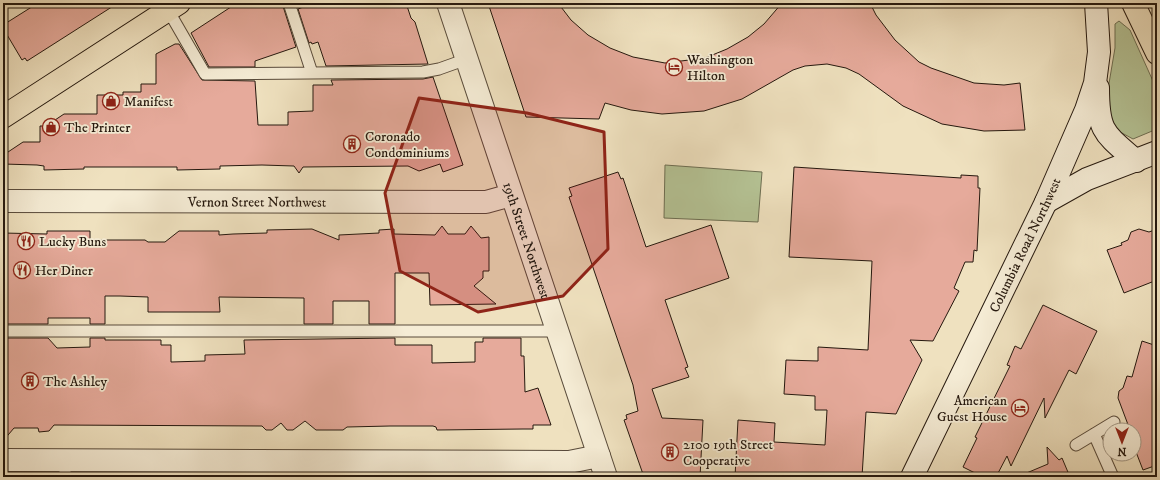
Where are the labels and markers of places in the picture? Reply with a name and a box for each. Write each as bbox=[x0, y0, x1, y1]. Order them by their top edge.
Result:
place label: Washington Hilton bbox=[686, 51, 754, 85]
hotel icon: Washington Hilton bbox=[664, 57, 684, 77]
shop icon: Manifest bbox=[101, 91, 121, 111]
place label: Manifest bbox=[124, 93, 174, 111]
shop icon: The Printer bbox=[41, 117, 61, 137]
place label: The Printer bbox=[64, 119, 131, 137]
place label: Coronado Condominiums bbox=[365, 128, 449, 162]
building icon: Coronado Condominiums bbox=[342, 134, 362, 154]
restaurant icon: Lucky Buns bbox=[16, 231, 36, 251]
place label: Lucky Buns bbox=[39, 233, 106, 251]
restaurant icon: Her Diner bbox=[12, 260, 32, 280]
place label: Her Diner bbox=[35, 262, 94, 280]
building icon: The Ashley bbox=[20, 371, 40, 391]
place label: The Ashley bbox=[43, 373, 108, 391]
place label: American Guest House bbox=[937, 392, 1008, 426]
hotel icon: American Guest House bbox=[1010, 398, 1030, 418]
place label: 2100 19th Street Cooperative bbox=[683, 436, 774, 470]
building icon: 2100 19th Street Cooperative bbox=[660, 442, 680, 462]

